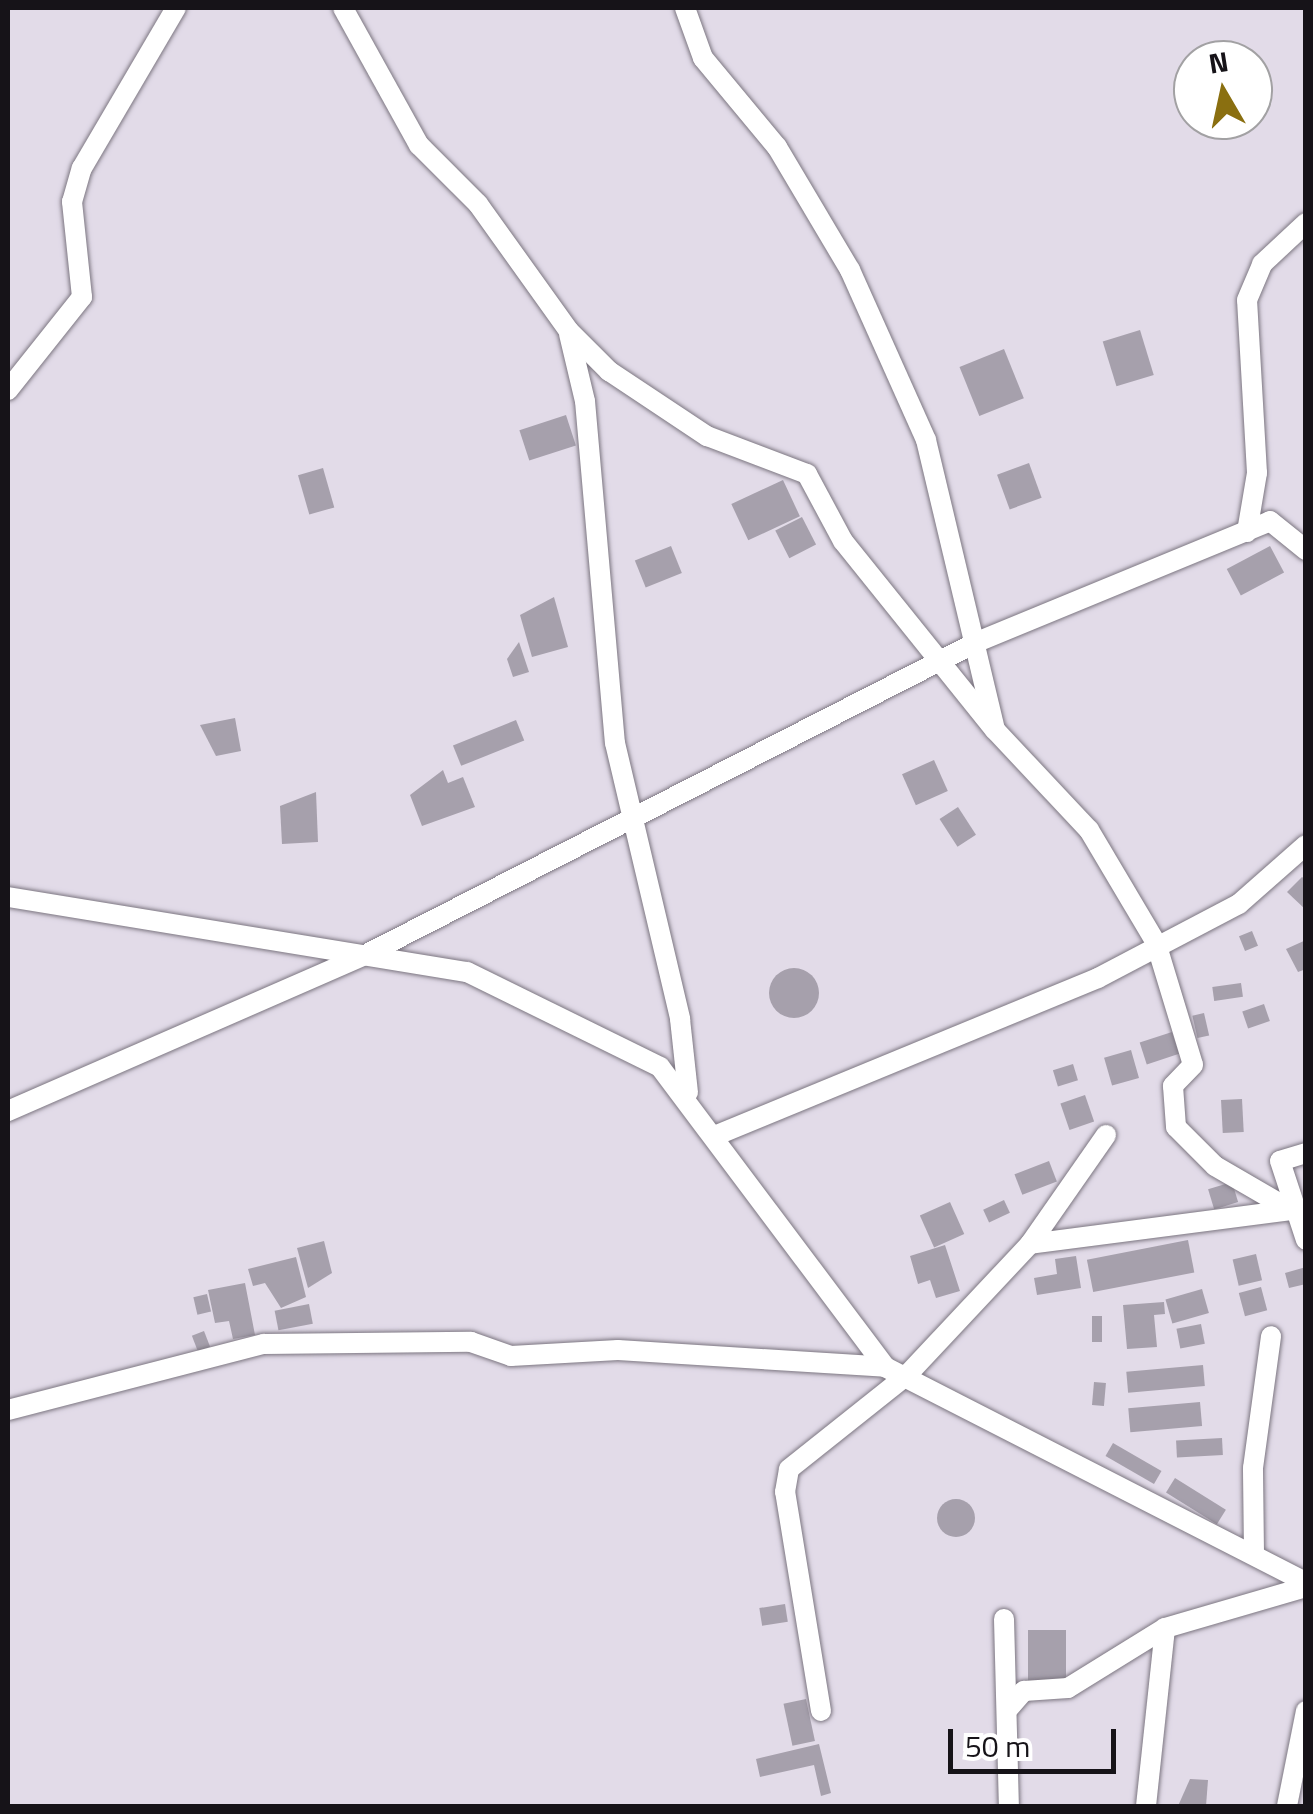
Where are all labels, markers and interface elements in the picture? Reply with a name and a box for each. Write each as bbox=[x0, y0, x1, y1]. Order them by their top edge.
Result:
text: N bbox=[1206, 39, 1231, 85]
north arrow bbox=[1173, 40, 1273, 140]
scale bar bbox=[953, 1709, 1120, 1771]
text: 50 m bbox=[965, 1723, 1030, 1769]

